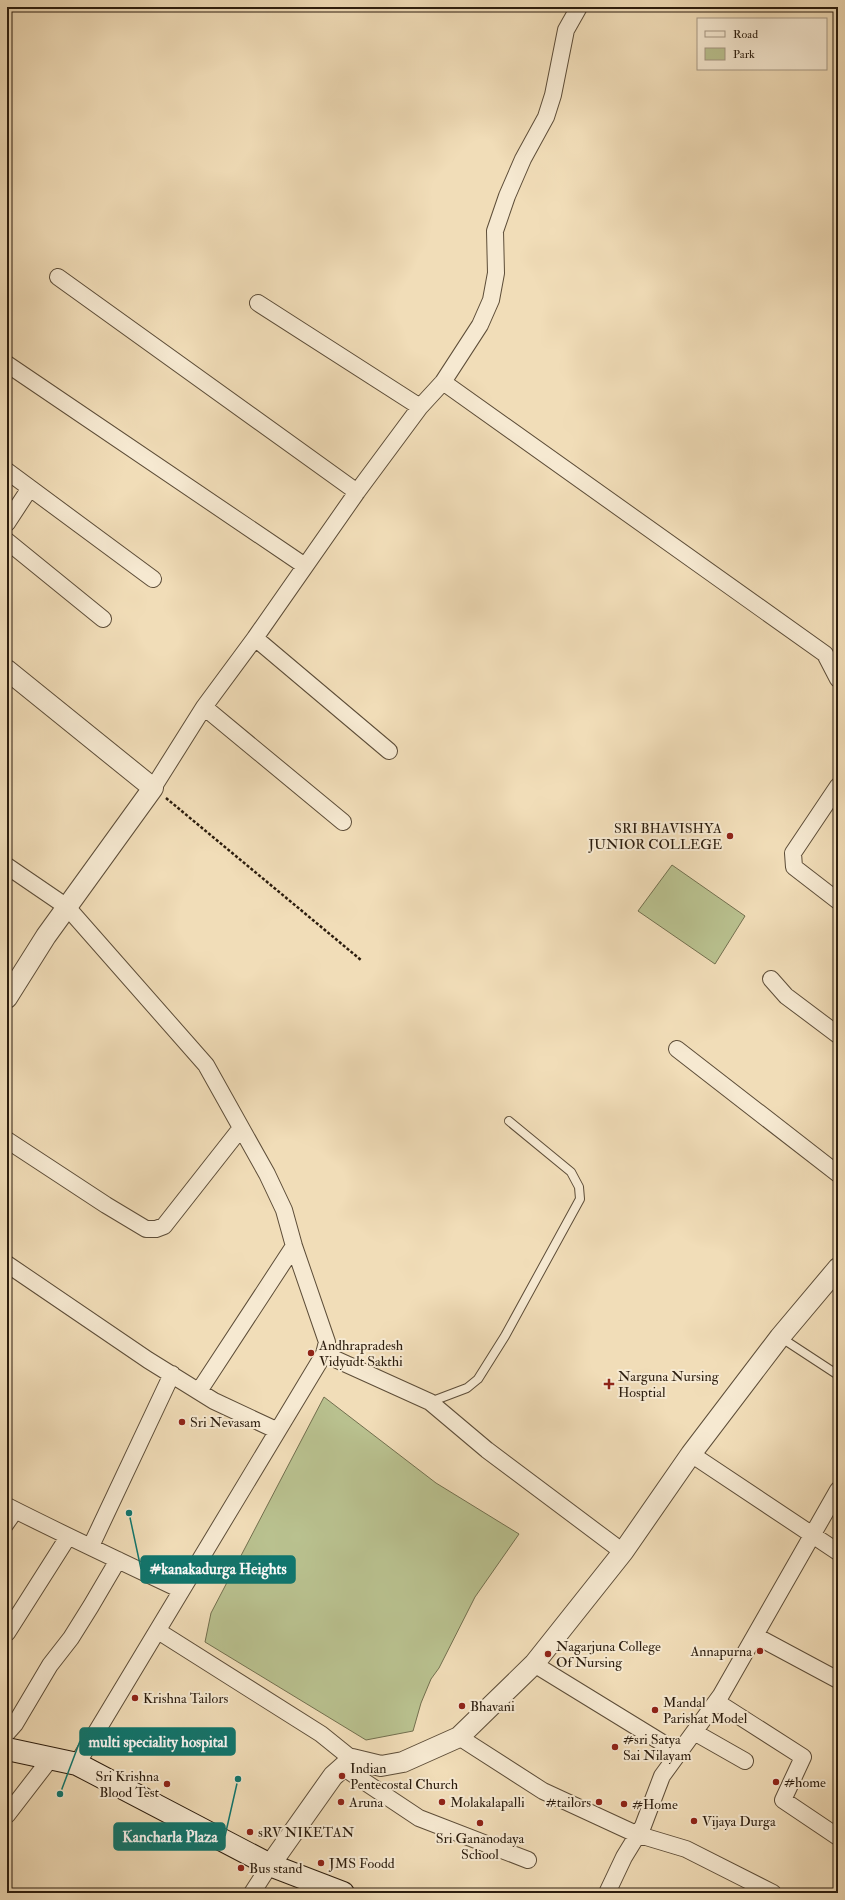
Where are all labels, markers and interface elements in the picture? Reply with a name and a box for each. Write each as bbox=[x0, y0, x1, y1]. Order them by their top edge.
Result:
legend bbox=[697, 18, 827, 70]
text: Road bbox=[733, 27, 758, 42]
text: Park bbox=[733, 47, 755, 62]
place label: SRI BHAVISHYA JUNIOR COLLEGE bbox=[588, 820, 722, 853]
marker: SRI BHAVISHYA JUNIOR COLLEGE bbox=[725, 831, 735, 841]
place label: Andhrapradesh Vidyudt Sakthi bbox=[318, 1337, 404, 1371]
marker: Andhrapradesh Vidyudt Sakthi bbox=[306, 1348, 316, 1358]
place label: Narguna Nursing Hosptial bbox=[618, 1368, 720, 1402]
marker: Narguna Nursing Hosptial bbox=[603, 1378, 615, 1390]
place label: Sri Nevasam bbox=[190, 1414, 261, 1431]
marker: Sri Nevasam bbox=[177, 1417, 187, 1427]
callout: #kanakadurga Heights bbox=[141, 1556, 295, 1583]
text: #kanakadurga Heights bbox=[149, 1560, 287, 1580]
place label: Nagarjuna College Of Nursing bbox=[556, 1638, 661, 1671]
place label: Annapurna bbox=[689, 1643, 752, 1661]
marker: Annapurna bbox=[755, 1646, 765, 1656]
marker: Nagarjuna College Of Nursing bbox=[543, 1649, 553, 1659]
place label: Krishna Tailors bbox=[143, 1690, 229, 1707]
marker: Krishna Tailors bbox=[130, 1693, 140, 1703]
place label: Mandal Parishat Model bbox=[663, 1694, 748, 1727]
place label: Bhavani bbox=[470, 1698, 515, 1715]
marker: Bhavani bbox=[457, 1701, 467, 1711]
marker: Mandal Parishat Model bbox=[650, 1705, 660, 1715]
callout: multi speciality hospital bbox=[80, 1728, 235, 1755]
place label: #sri Satya Sai Nilayam bbox=[623, 1731, 691, 1765]
text: multi speciality hospital bbox=[88, 1733, 228, 1753]
marker: #sri Satya Sai Nilayam bbox=[610, 1742, 620, 1752]
place label: Indian Pentecostal Church bbox=[350, 1760, 459, 1793]
place label: Sri Krishna Blood Test bbox=[96, 1768, 159, 1801]
marker: Indian Pentecostal Church bbox=[337, 1771, 347, 1781]
place label: #home bbox=[784, 1774, 826, 1791]
marker: #home bbox=[771, 1777, 781, 1787]
marker: Sri Krishna Blood Test bbox=[162, 1779, 172, 1789]
place label: Aruna bbox=[348, 1794, 384, 1811]
place label: Molakalapalli bbox=[450, 1794, 525, 1812]
place label: #tailors bbox=[546, 1794, 591, 1811]
place label: #Home bbox=[632, 1796, 678, 1813]
marker: Aruna bbox=[336, 1797, 346, 1807]
marker: Molakalapalli bbox=[437, 1797, 447, 1807]
marker: #tailors bbox=[594, 1797, 604, 1807]
marker: #Home bbox=[619, 1799, 629, 1809]
place label: Vijaya Durga bbox=[702, 1813, 776, 1831]
marker: Vijaya Durga bbox=[689, 1816, 699, 1826]
marker: Sri Gananodaya School bbox=[475, 1818, 485, 1828]
callout: Kancharla Plaza bbox=[114, 1823, 225, 1850]
place label: sRV NIKETAN bbox=[258, 1824, 355, 1841]
marker: sRV NIKETAN bbox=[245, 1827, 255, 1837]
text: Kancharla Plaza bbox=[122, 1828, 218, 1847]
place label: Sri Gananodaya School bbox=[436, 1830, 524, 1863]
place label: JMS Foodd bbox=[328, 1855, 395, 1872]
marker: JMS Foodd bbox=[316, 1858, 326, 1868]
place label: Bus stand bbox=[249, 1860, 302, 1877]
marker: Bus stand bbox=[236, 1863, 246, 1873]

